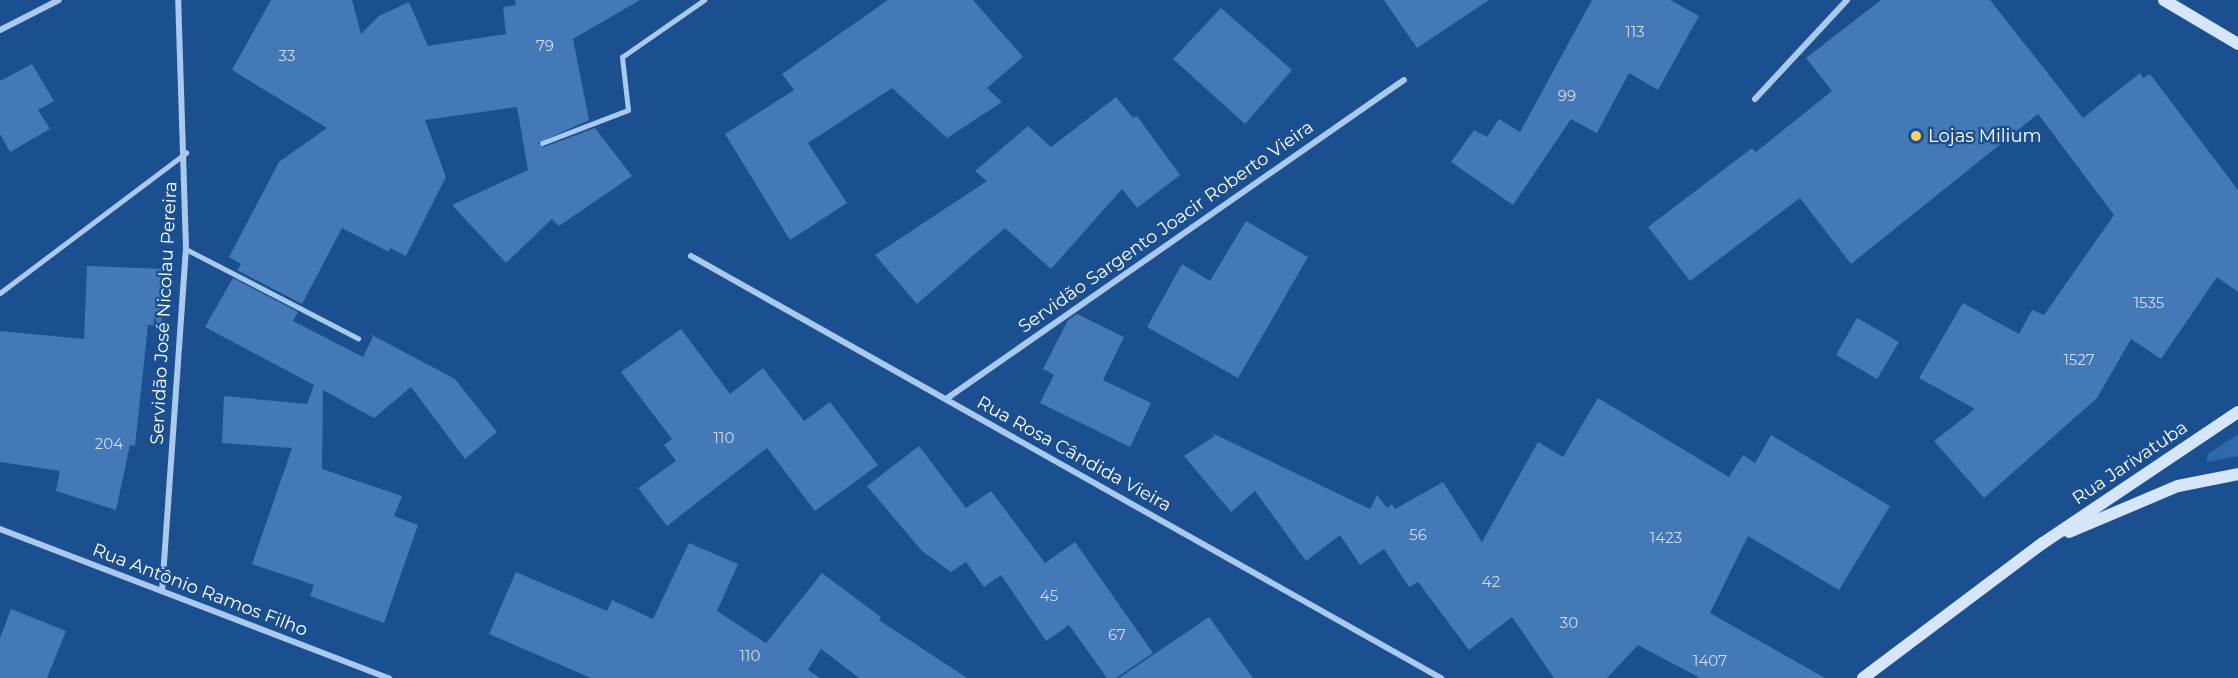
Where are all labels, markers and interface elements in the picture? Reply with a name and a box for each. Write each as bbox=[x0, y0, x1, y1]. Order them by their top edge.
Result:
house number: 113 bbox=[1625, 23, 1645, 41]
house number: 79 bbox=[536, 37, 554, 55]
house number: 33 bbox=[279, 47, 295, 65]
house number: 99 bbox=[1558, 87, 1576, 105]
street label: Servidão Sargento Joacir Roberto Vieira bbox=[1014, 116, 1318, 338]
place label: Lojas Milium bbox=[1928, 125, 2042, 147]
marker: Lojas Milium bbox=[1909, 129, 1923, 143]
street label: Servidão José Nicolau Pereira bbox=[146, 181, 182, 445]
house number: 1535 bbox=[2134, 294, 2164, 312]
house number: 1527 bbox=[2063, 351, 2095, 369]
street label: Rua Rosa Cândida Vieira bbox=[973, 392, 1175, 516]
street label: Rua Jarivatuba bbox=[2068, 417, 2192, 509]
house number: 110 bbox=[714, 429, 734, 447]
house number: 204 bbox=[95, 435, 123, 453]
house number: 56 bbox=[1409, 526, 1427, 544]
house number: 1423 bbox=[1650, 529, 1682, 547]
street label: Rua Antônio Ramos Filho bbox=[89, 539, 311, 641]
house number: 42 bbox=[1482, 573, 1500, 591]
house number: 45 bbox=[1040, 587, 1058, 605]
house number: 30 bbox=[1560, 614, 1578, 632]
house number: 67 bbox=[1108, 626, 1126, 644]
house number: 110 bbox=[740, 647, 760, 665]
house number: 1407 bbox=[1693, 652, 1727, 670]

